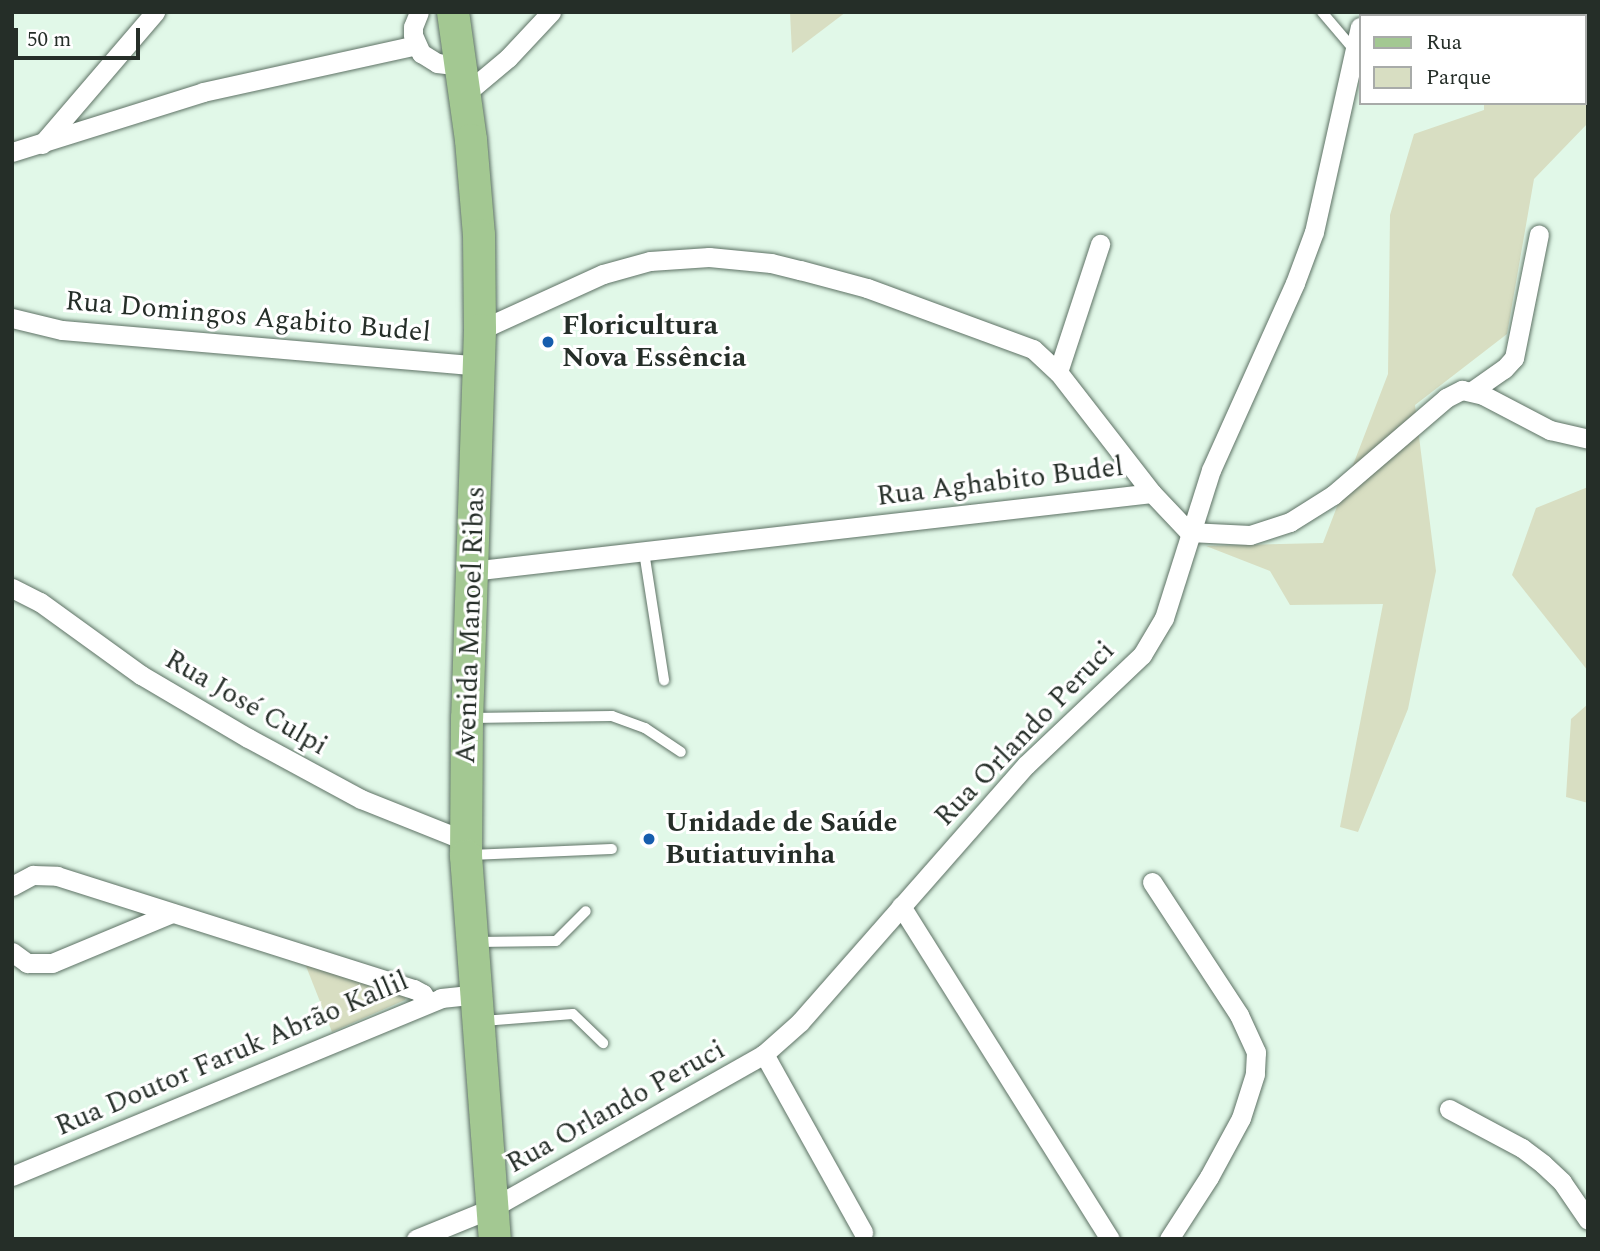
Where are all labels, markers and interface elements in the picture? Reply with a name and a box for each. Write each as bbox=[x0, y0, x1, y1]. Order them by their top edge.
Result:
scale bar bbox=[18, 14, 144, 58]
legend bbox=[1358, 14, 1586, 105]
text: 50 m bbox=[27, 24, 71, 56]
text: Rua bbox=[1426, 27, 1462, 59]
text: Parque bbox=[1426, 62, 1491, 94]
street label: Rua Domingos Agabito Budel bbox=[64, 284, 432, 350]
place label: Floricultura Nova Essência bbox=[562, 309, 746, 375]
marker: Floricultura Nova Essência bbox=[540, 334, 556, 350]
street label: Rua Aghabito Budel bbox=[875, 450, 1125, 514]
street label: Avenida Manoel Ribas bbox=[449, 486, 493, 764]
street label: Rua Orlando Peruci bbox=[928, 634, 1122, 834]
street label: Rua José Culpi bbox=[159, 643, 333, 763]
place label: Unidade de Saúde Butiatuvinha bbox=[665, 806, 897, 872]
marker: Unidade de Saúde Butiatuvinha bbox=[639, 829, 659, 849]
street label: Rua Doutor Faruk Abrão Kallil bbox=[50, 964, 414, 1144]
street label: Rua Orlando Peruci bbox=[501, 1033, 731, 1181]

